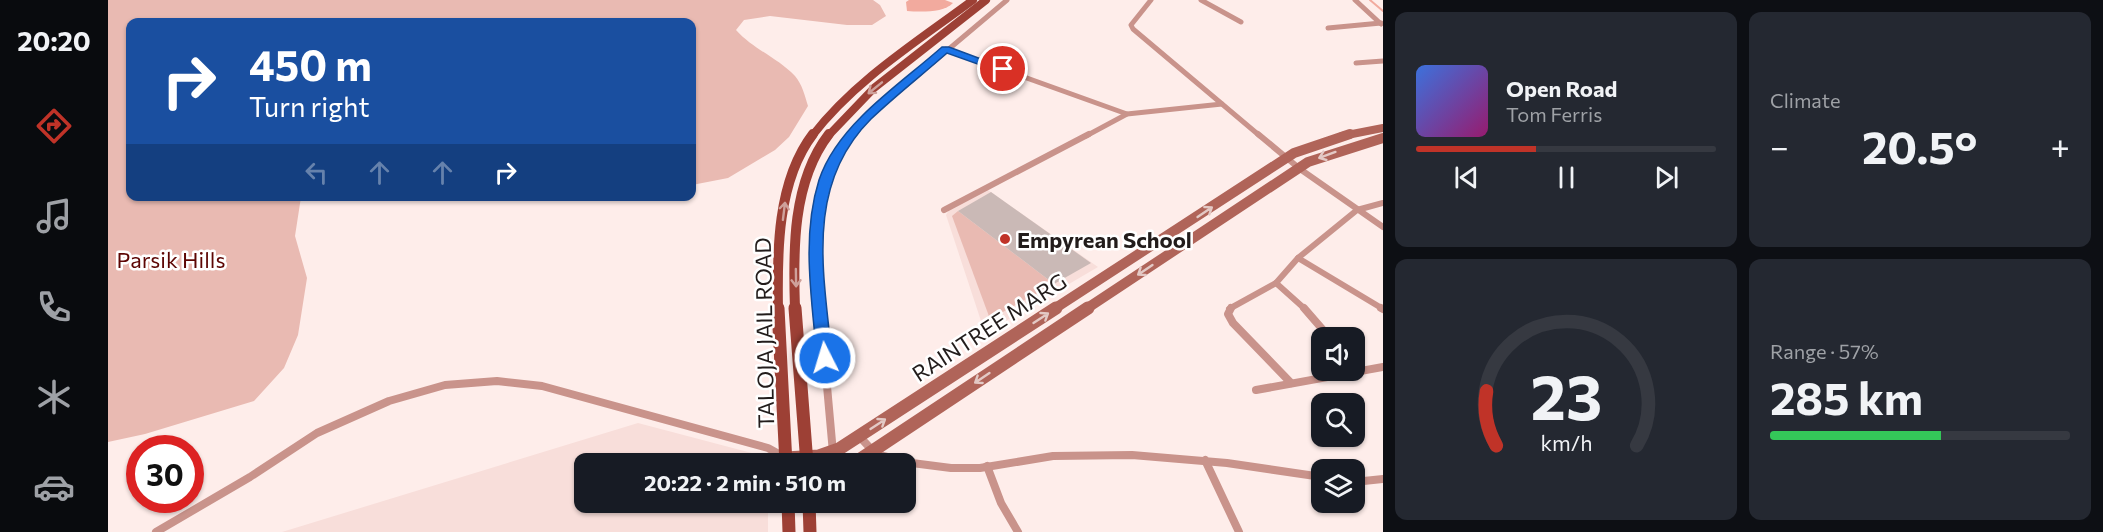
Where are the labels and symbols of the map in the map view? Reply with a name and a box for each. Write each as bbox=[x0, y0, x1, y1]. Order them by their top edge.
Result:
pin bbox=[977, 43, 1028, 94]
one-way arrow bbox=[867, 82, 883, 95]
one-way arrow bbox=[1318, 150, 1337, 161]
one-way arrow bbox=[779, 202, 790, 222]
one-way arrow bbox=[1196, 205, 1213, 218]
place label: Empyrean School bbox=[1017, 226, 1192, 253]
marker: Empyrean School bbox=[998, 232, 1012, 246]
street label: TALOJA JAIL ROAD bbox=[749, 237, 779, 429]
park label: Parsik Hills bbox=[117, 246, 225, 273]
one-way arrow bbox=[1137, 264, 1154, 276]
street label: RAINTREE MARG bbox=[907, 267, 1071, 387]
one-way arrow bbox=[790, 268, 802, 288]
one-way arrow bbox=[1033, 312, 1049, 324]
position arrow bbox=[793, 326, 857, 390]
one-way arrow bbox=[975, 372, 991, 384]
one-way arrow bbox=[869, 418, 886, 430]
speed limit sign: 30 bbox=[126, 435, 204, 513]

